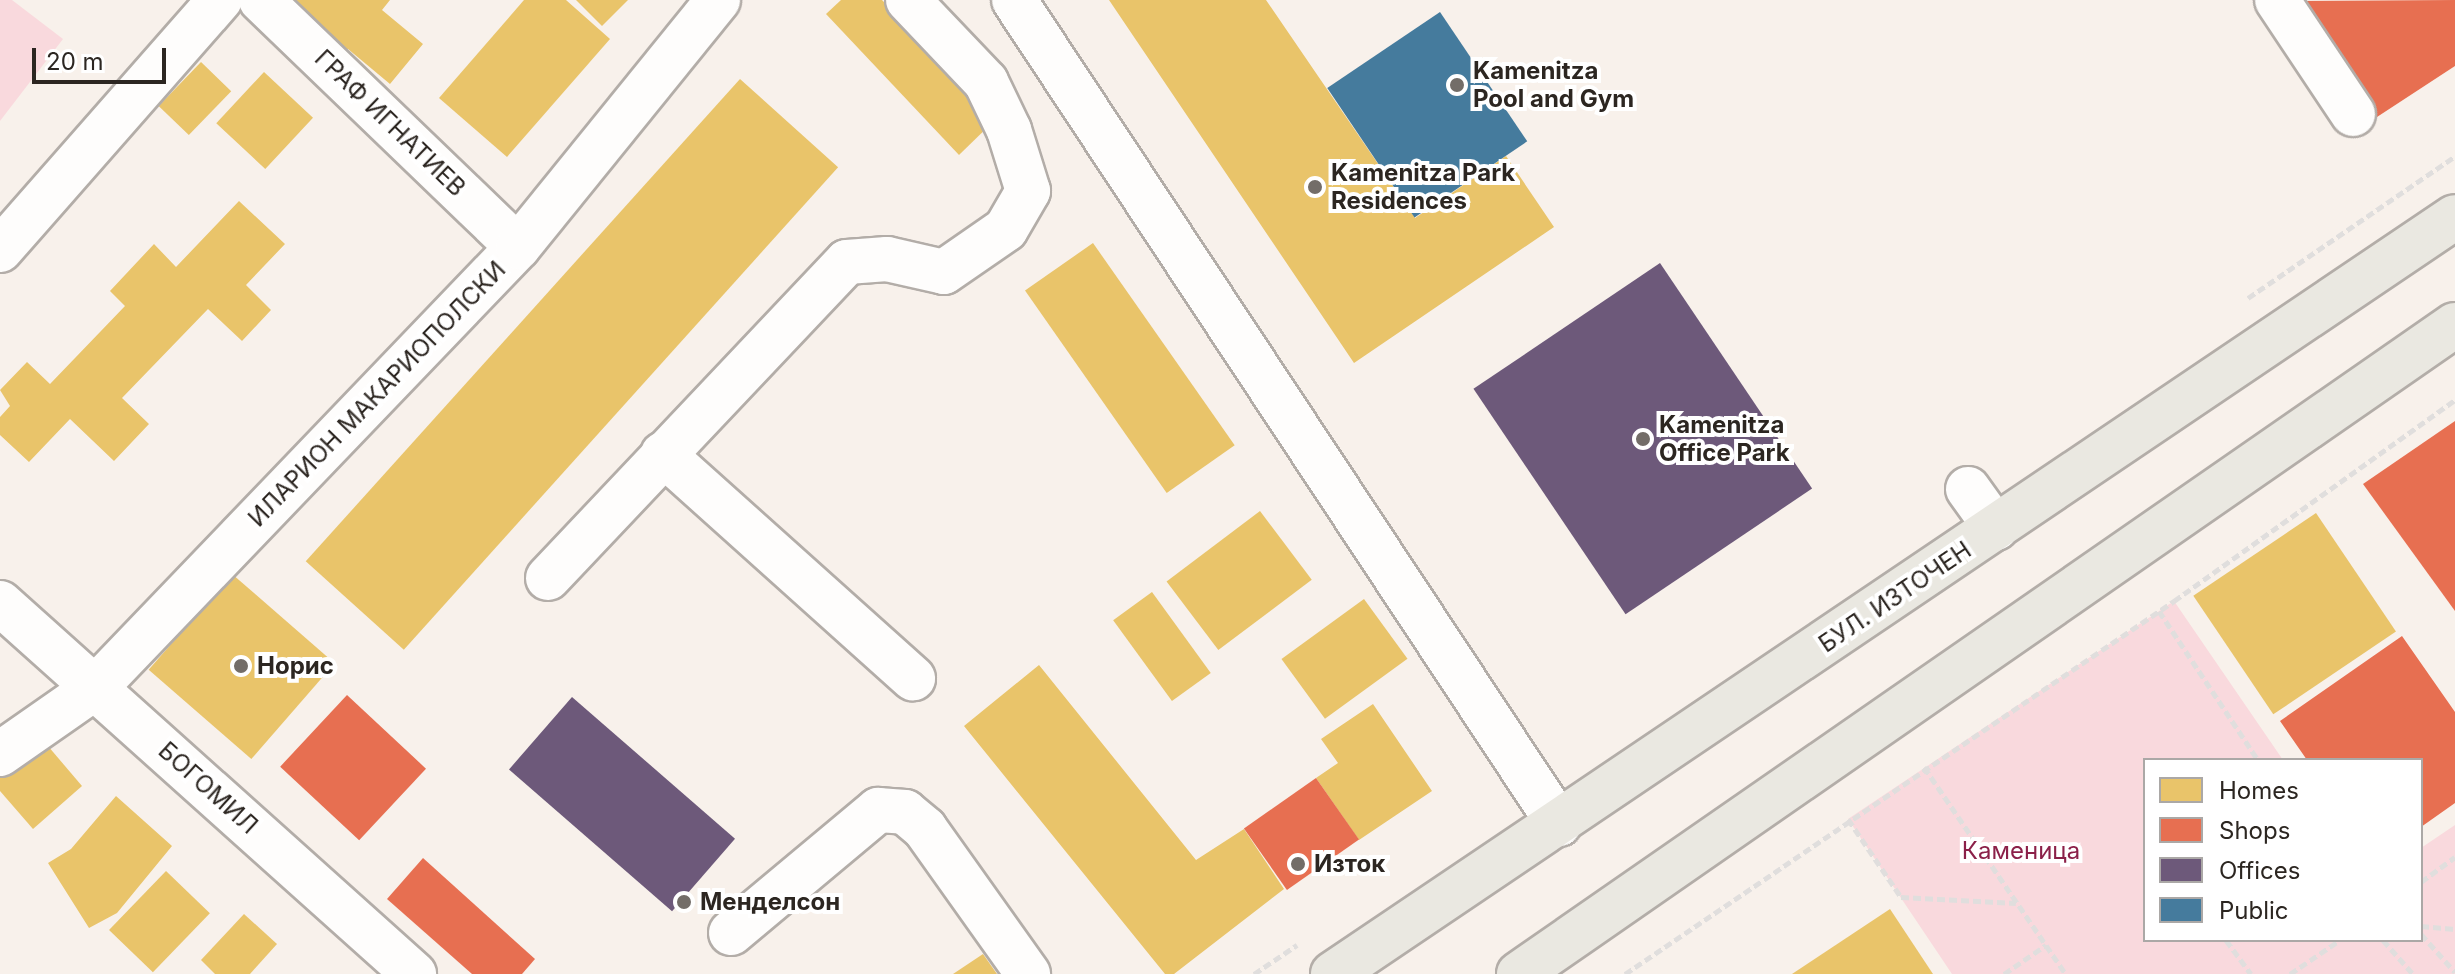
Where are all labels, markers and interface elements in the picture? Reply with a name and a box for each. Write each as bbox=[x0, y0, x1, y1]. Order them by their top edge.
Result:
scale bar bbox=[36, 32, 170, 82]
street label: ГРАФ ИГНАТИЕВ bbox=[309, 44, 471, 202]
text: 20 m bbox=[46, 47, 104, 76]
place label: Kamenitza Pool and Gym bbox=[1473, 57, 1634, 113]
marker: Kamenitza Pool and Gym bbox=[1448, 76, 1466, 94]
place label: Kamenitza Park Residences bbox=[1331, 159, 1515, 215]
marker: Kamenitza Park Residences bbox=[1306, 178, 1324, 196]
street label: ИЛАРИОН МАКАРИОПОЛСКИ bbox=[242, 255, 512, 533]
place label: Kamenitza Office Park bbox=[1659, 411, 1790, 467]
marker: Kamenitza Office Park bbox=[1634, 430, 1652, 448]
street label: БУЛ. ИЗТОЧЕН bbox=[1813, 535, 1977, 659]
place label: Норис bbox=[257, 652, 334, 680]
marker: Норис bbox=[232, 657, 250, 675]
street label: БОГОМИЛ bbox=[153, 736, 263, 840]
legend bbox=[2143, 758, 2423, 942]
text: Homes bbox=[2219, 776, 2299, 805]
text: Shops bbox=[2219, 816, 2290, 845]
park label: Каменица bbox=[1962, 837, 2080, 865]
place label: Изток bbox=[1314, 850, 1385, 878]
marker: Изток bbox=[1289, 855, 1307, 873]
text: Offices bbox=[2219, 856, 2300, 885]
place label: Менделсон bbox=[700, 888, 840, 916]
marker: Менделсон bbox=[675, 893, 693, 911]
text: Public bbox=[2219, 896, 2289, 925]

